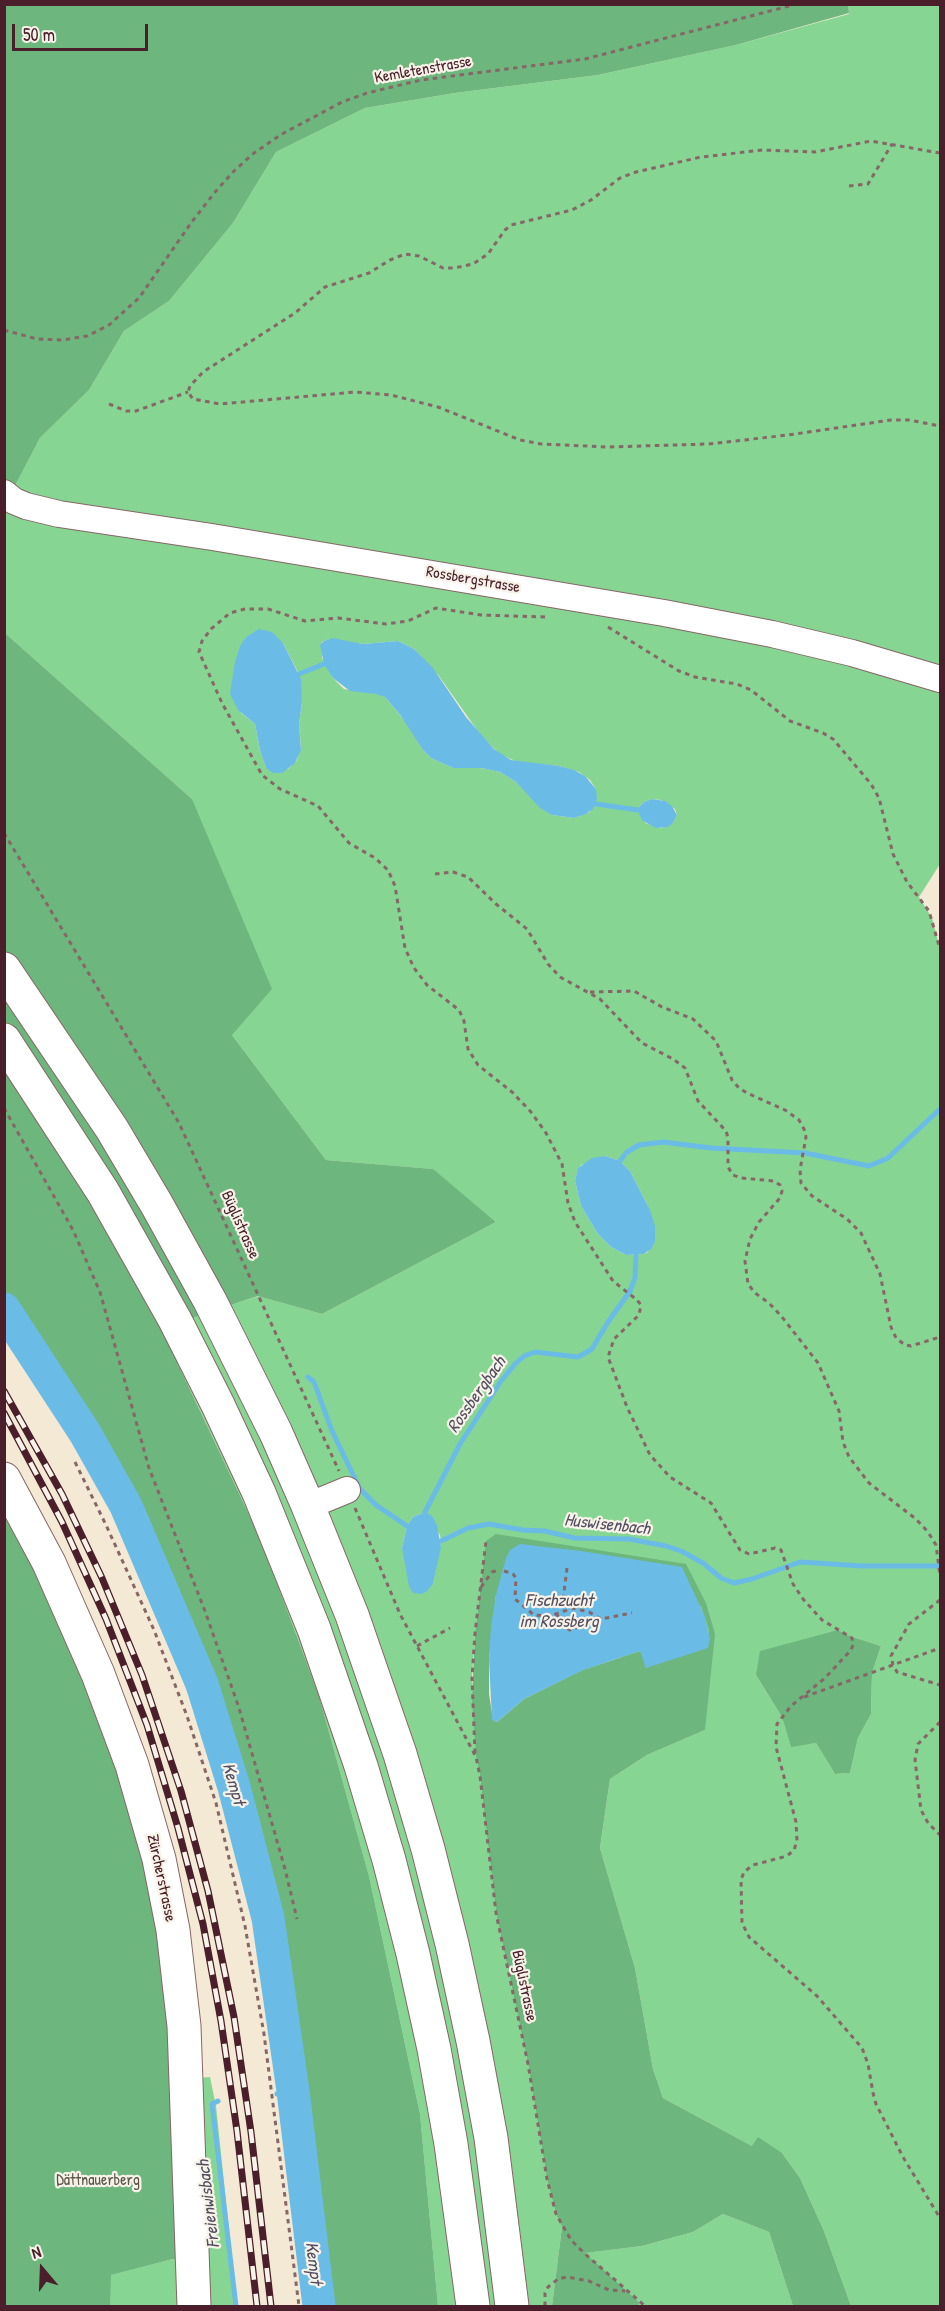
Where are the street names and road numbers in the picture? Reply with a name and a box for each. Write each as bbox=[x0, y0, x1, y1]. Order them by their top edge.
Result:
street label: Kemletenstrasse bbox=[373, 52, 473, 88]
street label: Rossbergstrasse bbox=[425, 562, 521, 598]
street label: Büglistrasse bbox=[217, 1188, 263, 1262]
street label: Zürcherstrasse bbox=[142, 1833, 180, 1923]
street label: Büglistrasse bbox=[507, 1949, 541, 2023]

